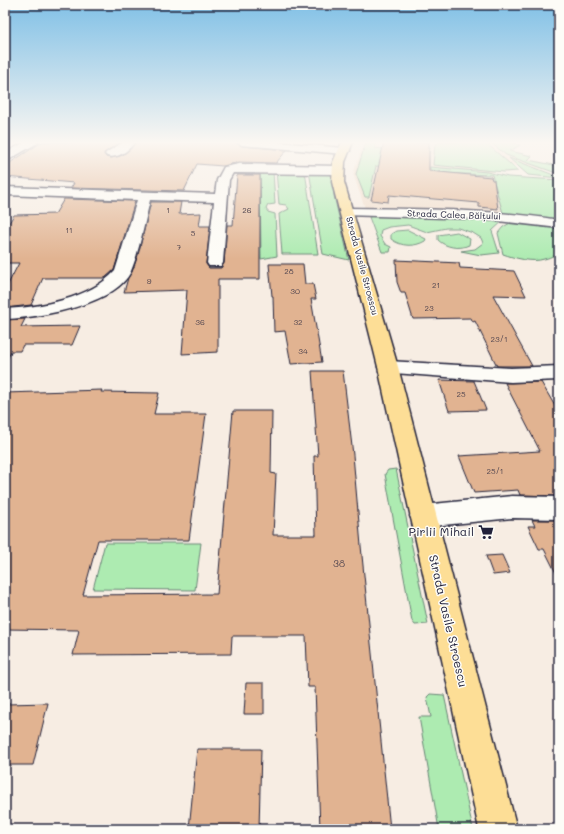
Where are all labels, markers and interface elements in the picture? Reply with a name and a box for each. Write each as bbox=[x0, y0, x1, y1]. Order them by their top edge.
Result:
house number: 1 bbox=[166, 205, 170, 215]
house number: 26 bbox=[242, 205, 252, 215]
street label: Strada Calea Bălțului bbox=[407, 207, 501, 223]
street label: Strada Vasile Stroescu bbox=[344, 215, 381, 316]
house number: 11 bbox=[65, 225, 73, 235]
house number: 5 bbox=[191, 228, 196, 238]
house number: 7 bbox=[177, 242, 182, 252]
house number: 28 bbox=[284, 266, 294, 276]
house number: 9 bbox=[147, 276, 152, 286]
house number: 21 bbox=[432, 280, 440, 290]
house number: 30 bbox=[290, 286, 300, 296]
house number: 23 bbox=[424, 303, 434, 313]
house number: 36 bbox=[195, 317, 205, 327]
house number: 32 bbox=[293, 317, 303, 327]
house number: 23/1 bbox=[491, 334, 507, 344]
house number: 34 bbox=[298, 346, 308, 356]
house number: 25 bbox=[456, 389, 466, 399]
house number: 25/1 bbox=[487, 466, 503, 476]
place label: Pirlii Mihail bbox=[409, 523, 474, 539]
supermarket icon: Pirlii Mihail bbox=[477, 523, 495, 541]
street label: Strada Vasile Stroescu bbox=[426, 553, 472, 689]
house number: 38 bbox=[333, 556, 345, 570]

